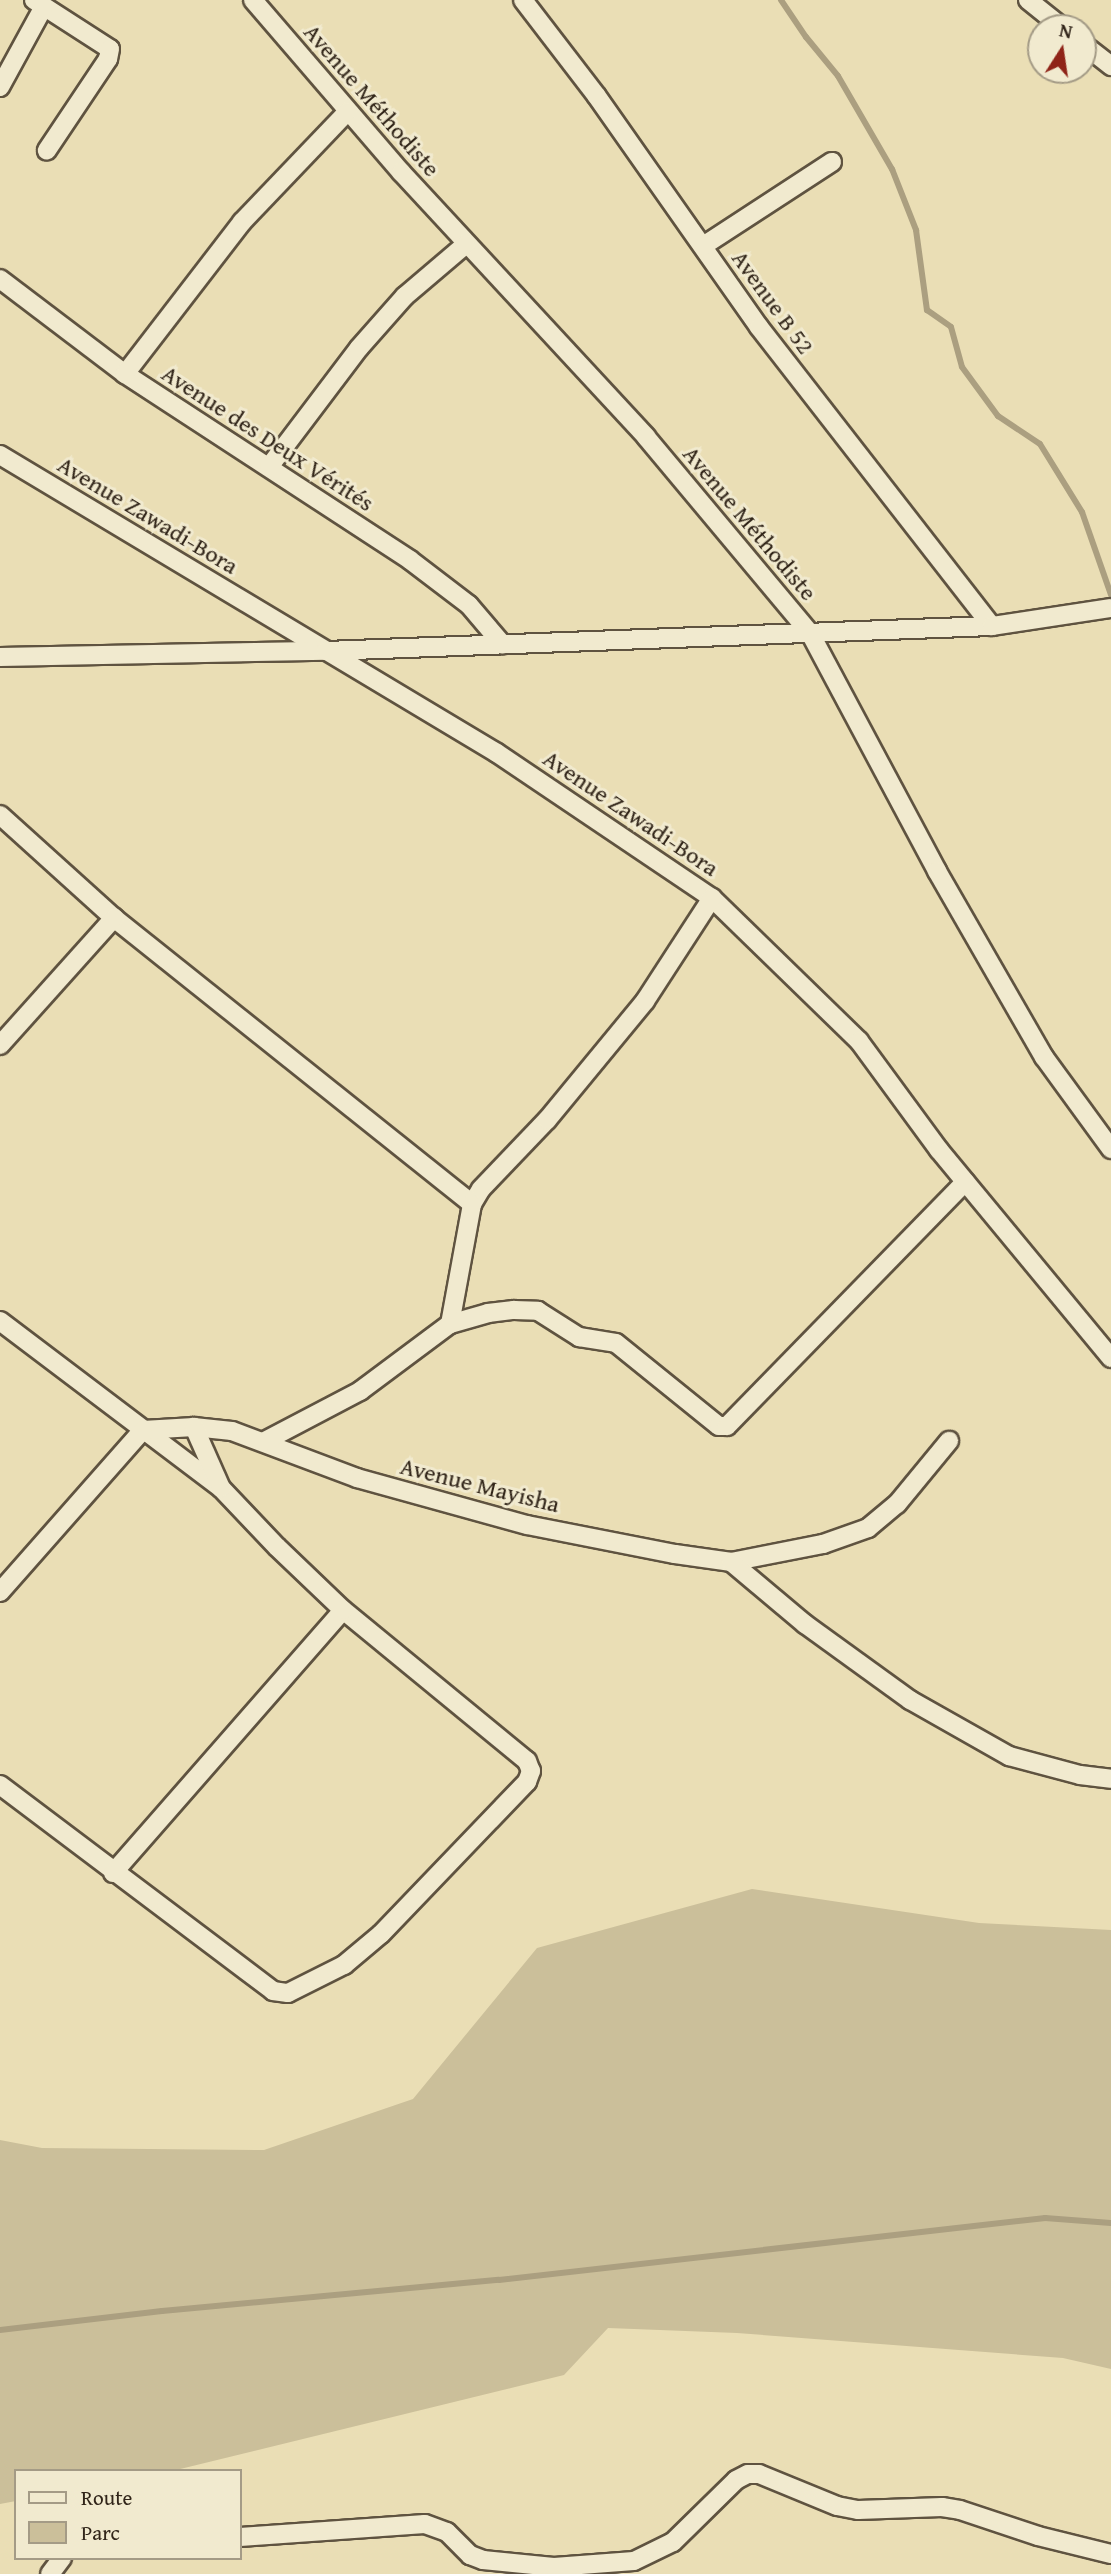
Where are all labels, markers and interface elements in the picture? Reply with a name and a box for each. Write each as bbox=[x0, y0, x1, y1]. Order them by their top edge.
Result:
north arrow bbox=[1027, 14, 1097, 84]
text: N bbox=[1057, 15, 1075, 45]
street label: Avenue Méthodiste bbox=[298, 18, 446, 182]
street label: Avenue B 52 bbox=[726, 245, 820, 359]
street label: Avenue des Deux Vérités bbox=[157, 359, 379, 517]
street label: Avenue Méthodiste bbox=[677, 440, 823, 606]
street label: Avenue Zawadi-Bora bbox=[53, 450, 243, 580]
street label: Avenue Zawadi-Bora bbox=[538, 744, 724, 882]
street label: Avenue Mayisha bbox=[397, 1451, 563, 1519]
legend bbox=[14, 2469, 242, 2560]
text: Route bbox=[81, 2482, 132, 2513]
text: Parc bbox=[81, 2517, 120, 2548]

